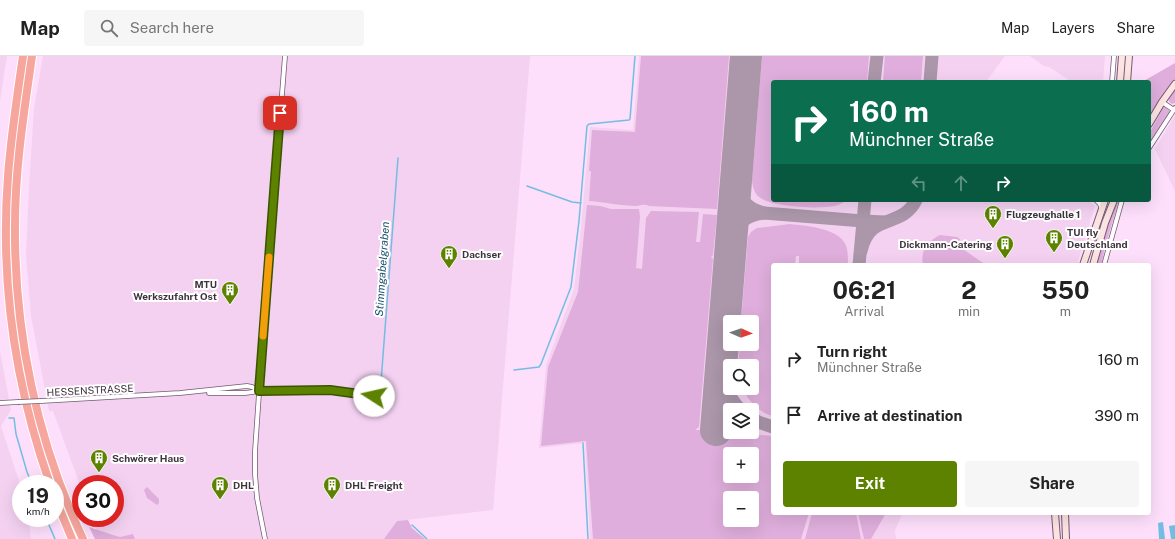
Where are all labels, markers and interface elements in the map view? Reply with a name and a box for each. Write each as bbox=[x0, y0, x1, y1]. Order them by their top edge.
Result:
search box bbox=[84, 10, 364, 46]
text: Map bbox=[20, 17, 60, 39]
icon: search bbox=[98, 17, 120, 39]
text: Search here bbox=[130, 19, 214, 36]
text: Map bbox=[1001, 20, 1029, 36]
text: Layers bbox=[1051, 20, 1095, 36]
text: Share bbox=[1117, 20, 1155, 36]
text: 160 m bbox=[849, 95, 929, 128]
pin bbox=[263, 96, 297, 130]
icon: right bbox=[783, 96, 835, 148]
icon: arrive bbox=[269, 102, 291, 124]
text: Münchner Straße bbox=[849, 129, 994, 150]
icon: left bbox=[908, 172, 930, 194]
icon: ahead bbox=[950, 172, 972, 194]
icon: right bbox=[992, 172, 1014, 194]
building icon: Flugzeughalle 1 bbox=[983, 204, 1003, 229]
place label: Flugzeughalle 1 bbox=[1006, 208, 1080, 220]
water label: Stimmgabelgraben bbox=[373, 221, 391, 317]
place label: TUI fly Deutschland bbox=[1067, 226, 1128, 250]
building icon: TUI fly Deutschland bbox=[1044, 228, 1064, 253]
building icon: Dickmann-Catering bbox=[995, 234, 1015, 259]
place label: Dickmann-Catering bbox=[899, 238, 993, 250]
building icon: Dachser bbox=[439, 244, 459, 269]
place label: Dachser bbox=[462, 248, 501, 260]
text: 06:21 bbox=[833, 276, 896, 304]
text: 2 bbox=[961, 276, 977, 304]
text: 550 bbox=[1042, 276, 1089, 304]
place label: MTU Werkszufahrt Ost bbox=[133, 278, 217, 302]
building icon: MTU Werkszufahrt Ost bbox=[220, 280, 240, 305]
text: Arrival bbox=[844, 304, 885, 319]
text: min bbox=[958, 304, 980, 319]
text: m bbox=[1060, 304, 1071, 319]
north arrow bbox=[723, 315, 759, 351]
map controls bbox=[723, 315, 759, 527]
text: Turn right bbox=[817, 343, 887, 360]
icon: right bbox=[783, 348, 805, 370]
text: 160 m bbox=[1098, 351, 1139, 368]
button: search bbox=[723, 359, 759, 395]
text: Münchner Straße bbox=[817, 360, 922, 375]
position arrow bbox=[353, 375, 395, 417]
street label: HESSENSTRASSE bbox=[46, 382, 134, 398]
button: layers bbox=[723, 403, 759, 439]
icon: arrive bbox=[783, 404, 805, 426]
text: Arrive at destination bbox=[817, 407, 962, 424]
text: 390 m bbox=[1095, 407, 1139, 424]
button: + bbox=[723, 447, 759, 483]
building icon: Schwörer Haus bbox=[89, 448, 109, 473]
place label: Schwörer Haus bbox=[112, 452, 184, 464]
button: Exit bbox=[783, 461, 957, 507]
button: Share bbox=[965, 461, 1139, 507]
speed limit sign: 30 bbox=[72, 475, 124, 527]
building icon: DHL bbox=[210, 475, 230, 500]
building icon: DHL Freight bbox=[322, 475, 342, 500]
place label: DHL bbox=[233, 479, 254, 491]
place label: DHL Freight bbox=[345, 479, 403, 491]
text: 19 bbox=[27, 484, 49, 508]
button: − bbox=[723, 491, 759, 527]
text: km/h bbox=[26, 505, 50, 517]

